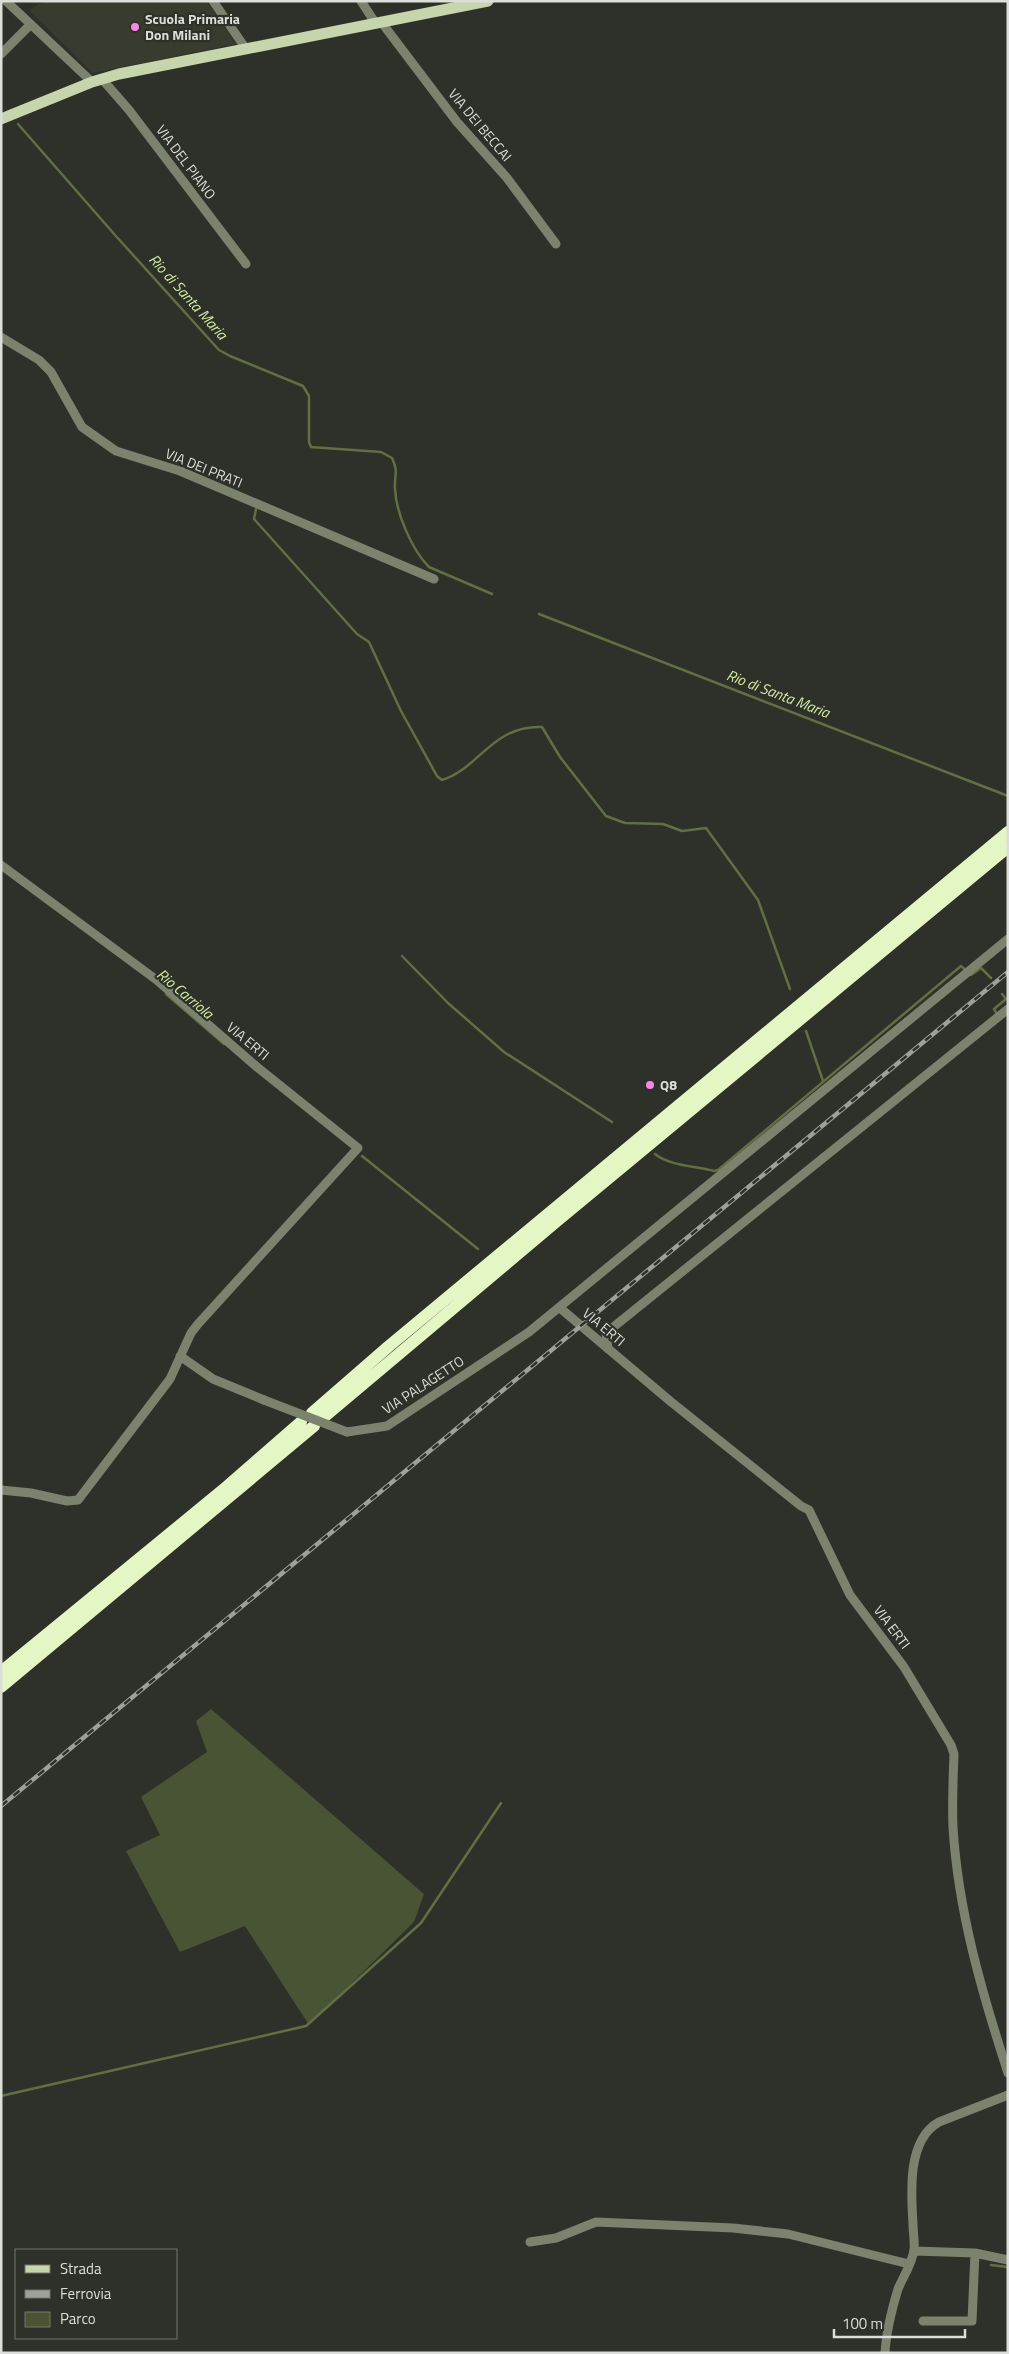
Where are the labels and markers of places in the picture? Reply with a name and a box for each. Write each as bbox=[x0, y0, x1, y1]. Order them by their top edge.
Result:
place label: Scuola Primaria Don Milani bbox=[145, 8, 240, 45]
marker: Scuola Primaria Don Milani bbox=[129, 21, 141, 33]
place label: Q8 bbox=[660, 1074, 677, 1095]
marker: Q8 bbox=[644, 1079, 656, 1091]

